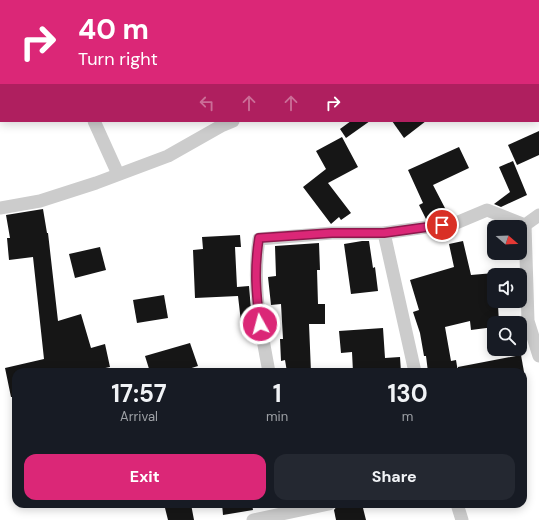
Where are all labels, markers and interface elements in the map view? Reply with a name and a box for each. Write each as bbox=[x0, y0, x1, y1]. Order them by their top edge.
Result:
text: 40 m bbox=[78, 11, 149, 48]
icon: right bbox=[12, 16, 64, 68]
text: Turn right bbox=[78, 47, 158, 71]
icon: left bbox=[196, 92, 218, 114]
icon: ahead bbox=[238, 92, 260, 114]
icon: ahead bbox=[280, 92, 302, 114]
icon: right bbox=[322, 92, 344, 114]
pin bbox=[425, 208, 459, 242]
icon: arrive bbox=[431, 214, 453, 236]
north arrow bbox=[487, 220, 527, 260]
map controls bbox=[487, 220, 527, 356]
button: sound bbox=[487, 268, 527, 308]
position arrow bbox=[239, 303, 281, 345]
button: search bbox=[487, 316, 527, 356]
text: 17:57 bbox=[111, 378, 167, 409]
text: 1 bbox=[273, 378, 281, 409]
text: 130 bbox=[388, 378, 428, 409]
text: Arrival bbox=[120, 408, 158, 425]
text: min bbox=[266, 408, 288, 425]
text: m bbox=[402, 408, 413, 425]
button: Exit bbox=[24, 454, 266, 500]
button: Share bbox=[274, 454, 515, 500]

